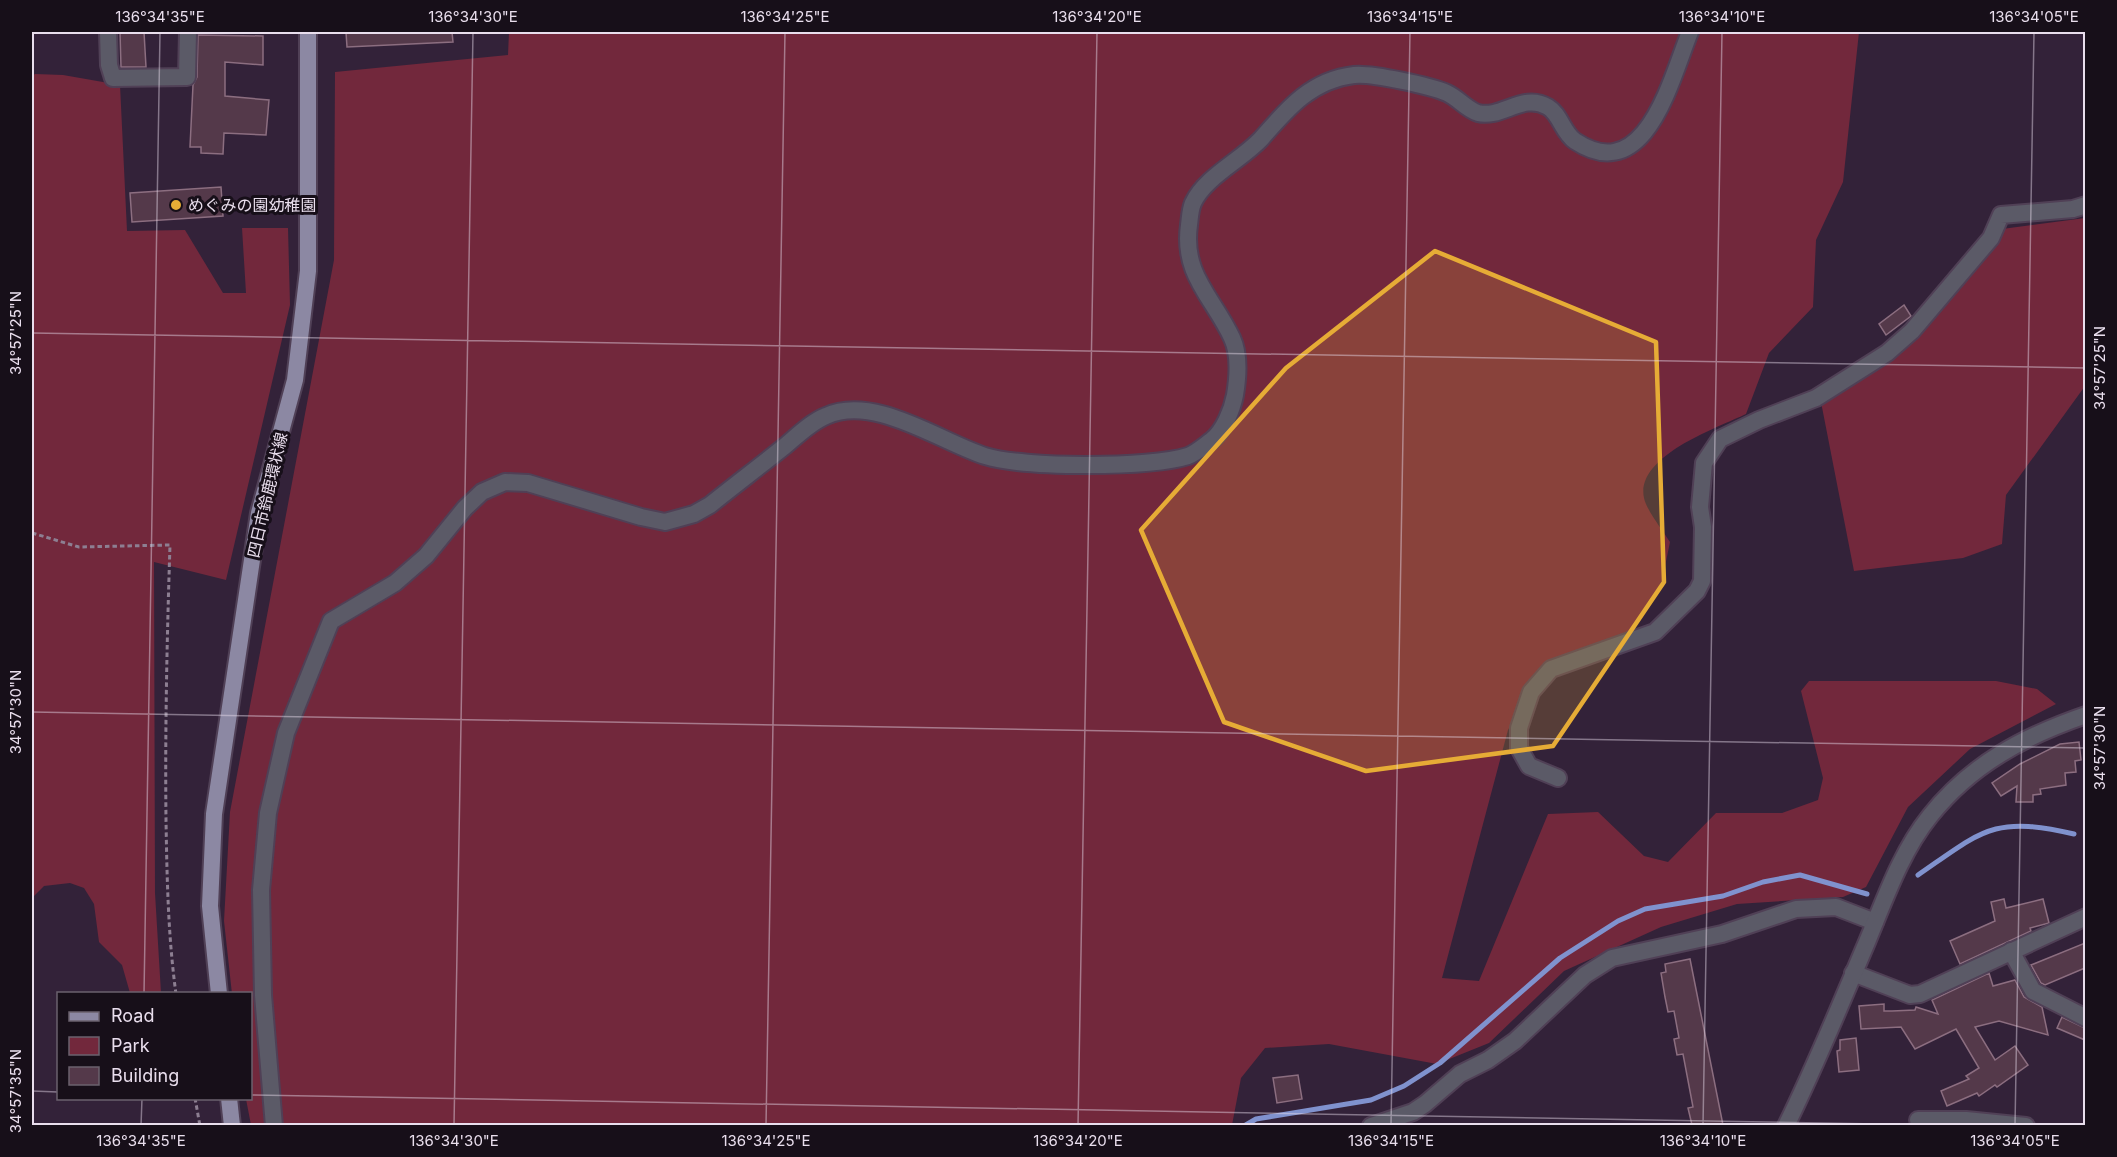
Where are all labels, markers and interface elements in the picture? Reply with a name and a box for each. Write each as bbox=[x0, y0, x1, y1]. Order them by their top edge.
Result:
text: 136°34'35"E bbox=[115, 7, 205, 26]
text: 136°34'30"E bbox=[428, 7, 518, 26]
text: 136°34'25"E bbox=[740, 7, 830, 26]
text: 136°34'20"E bbox=[1052, 7, 1142, 26]
text: 136°34'15"E bbox=[1367, 7, 1453, 26]
text: 136°34'10"E bbox=[1679, 7, 1765, 26]
text: 136°34'05"E bbox=[1989, 7, 2079, 26]
place label: めぐみの園幼稚園 bbox=[188, 195, 316, 215]
marker: めぐみの園幼稚園 bbox=[169, 198, 183, 212]
text: 34°57'25"N bbox=[6, 291, 25, 375]
text: 34°57'25"N bbox=[2090, 326, 2109, 410]
street label: 四日市鈴鹿環状線 bbox=[243, 430, 291, 560]
text: 34°57'30"N bbox=[6, 670, 25, 754]
text: 34°57'30"N bbox=[2090, 706, 2109, 790]
legend bbox=[57, 992, 252, 1100]
text: Road bbox=[111, 1005, 154, 1026]
text: Park bbox=[111, 1035, 150, 1056]
text: 34°57'35"N bbox=[6, 1049, 25, 1133]
text: Building bbox=[111, 1065, 179, 1086]
text: 136°34'35"E bbox=[96, 1131, 186, 1150]
text: 136°34'30"E bbox=[409, 1131, 499, 1150]
text: 136°34'25"E bbox=[721, 1131, 811, 1150]
text: 136°34'20"E bbox=[1033, 1131, 1123, 1150]
text: 136°34'15"E bbox=[1348, 1131, 1434, 1150]
text: 136°34'10"E bbox=[1660, 1131, 1746, 1150]
text: 136°34'05"E bbox=[1970, 1131, 2060, 1150]

